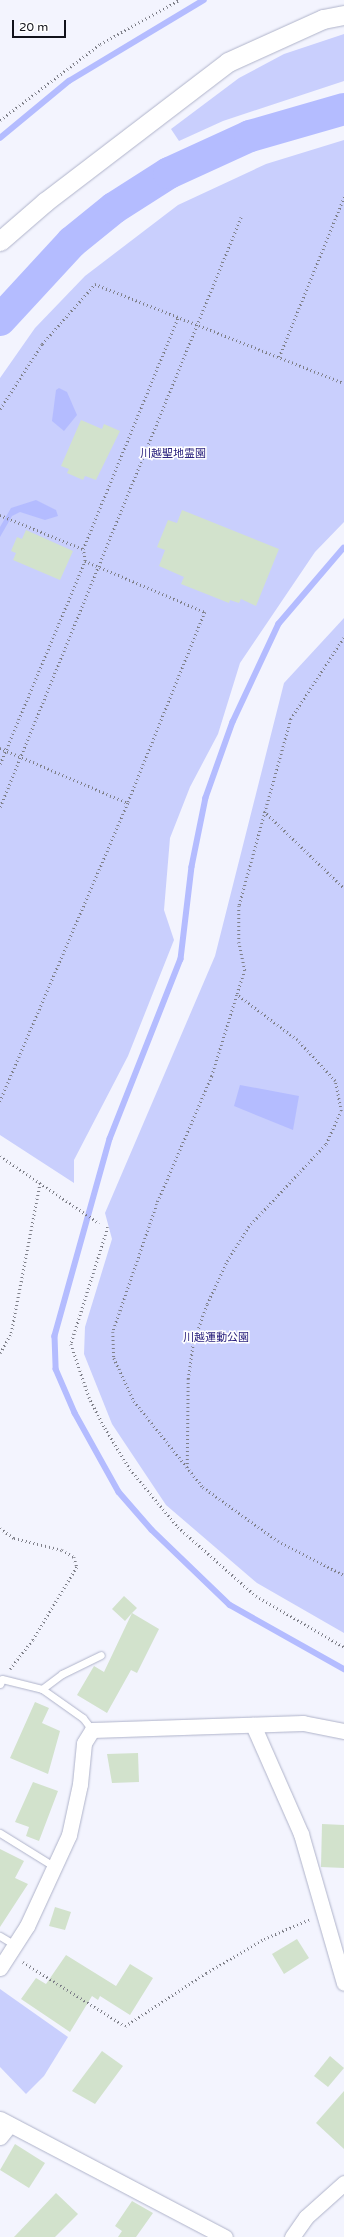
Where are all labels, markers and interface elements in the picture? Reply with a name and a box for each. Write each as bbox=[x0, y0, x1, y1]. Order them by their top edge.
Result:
scale bar bbox=[14, 12, 68, 38]
text: 20 m bbox=[19, 20, 48, 34]
park label: 川越聖地霊園 bbox=[140, 447, 206, 461]
park label: 川越運動公園 bbox=[183, 1331, 249, 1345]

